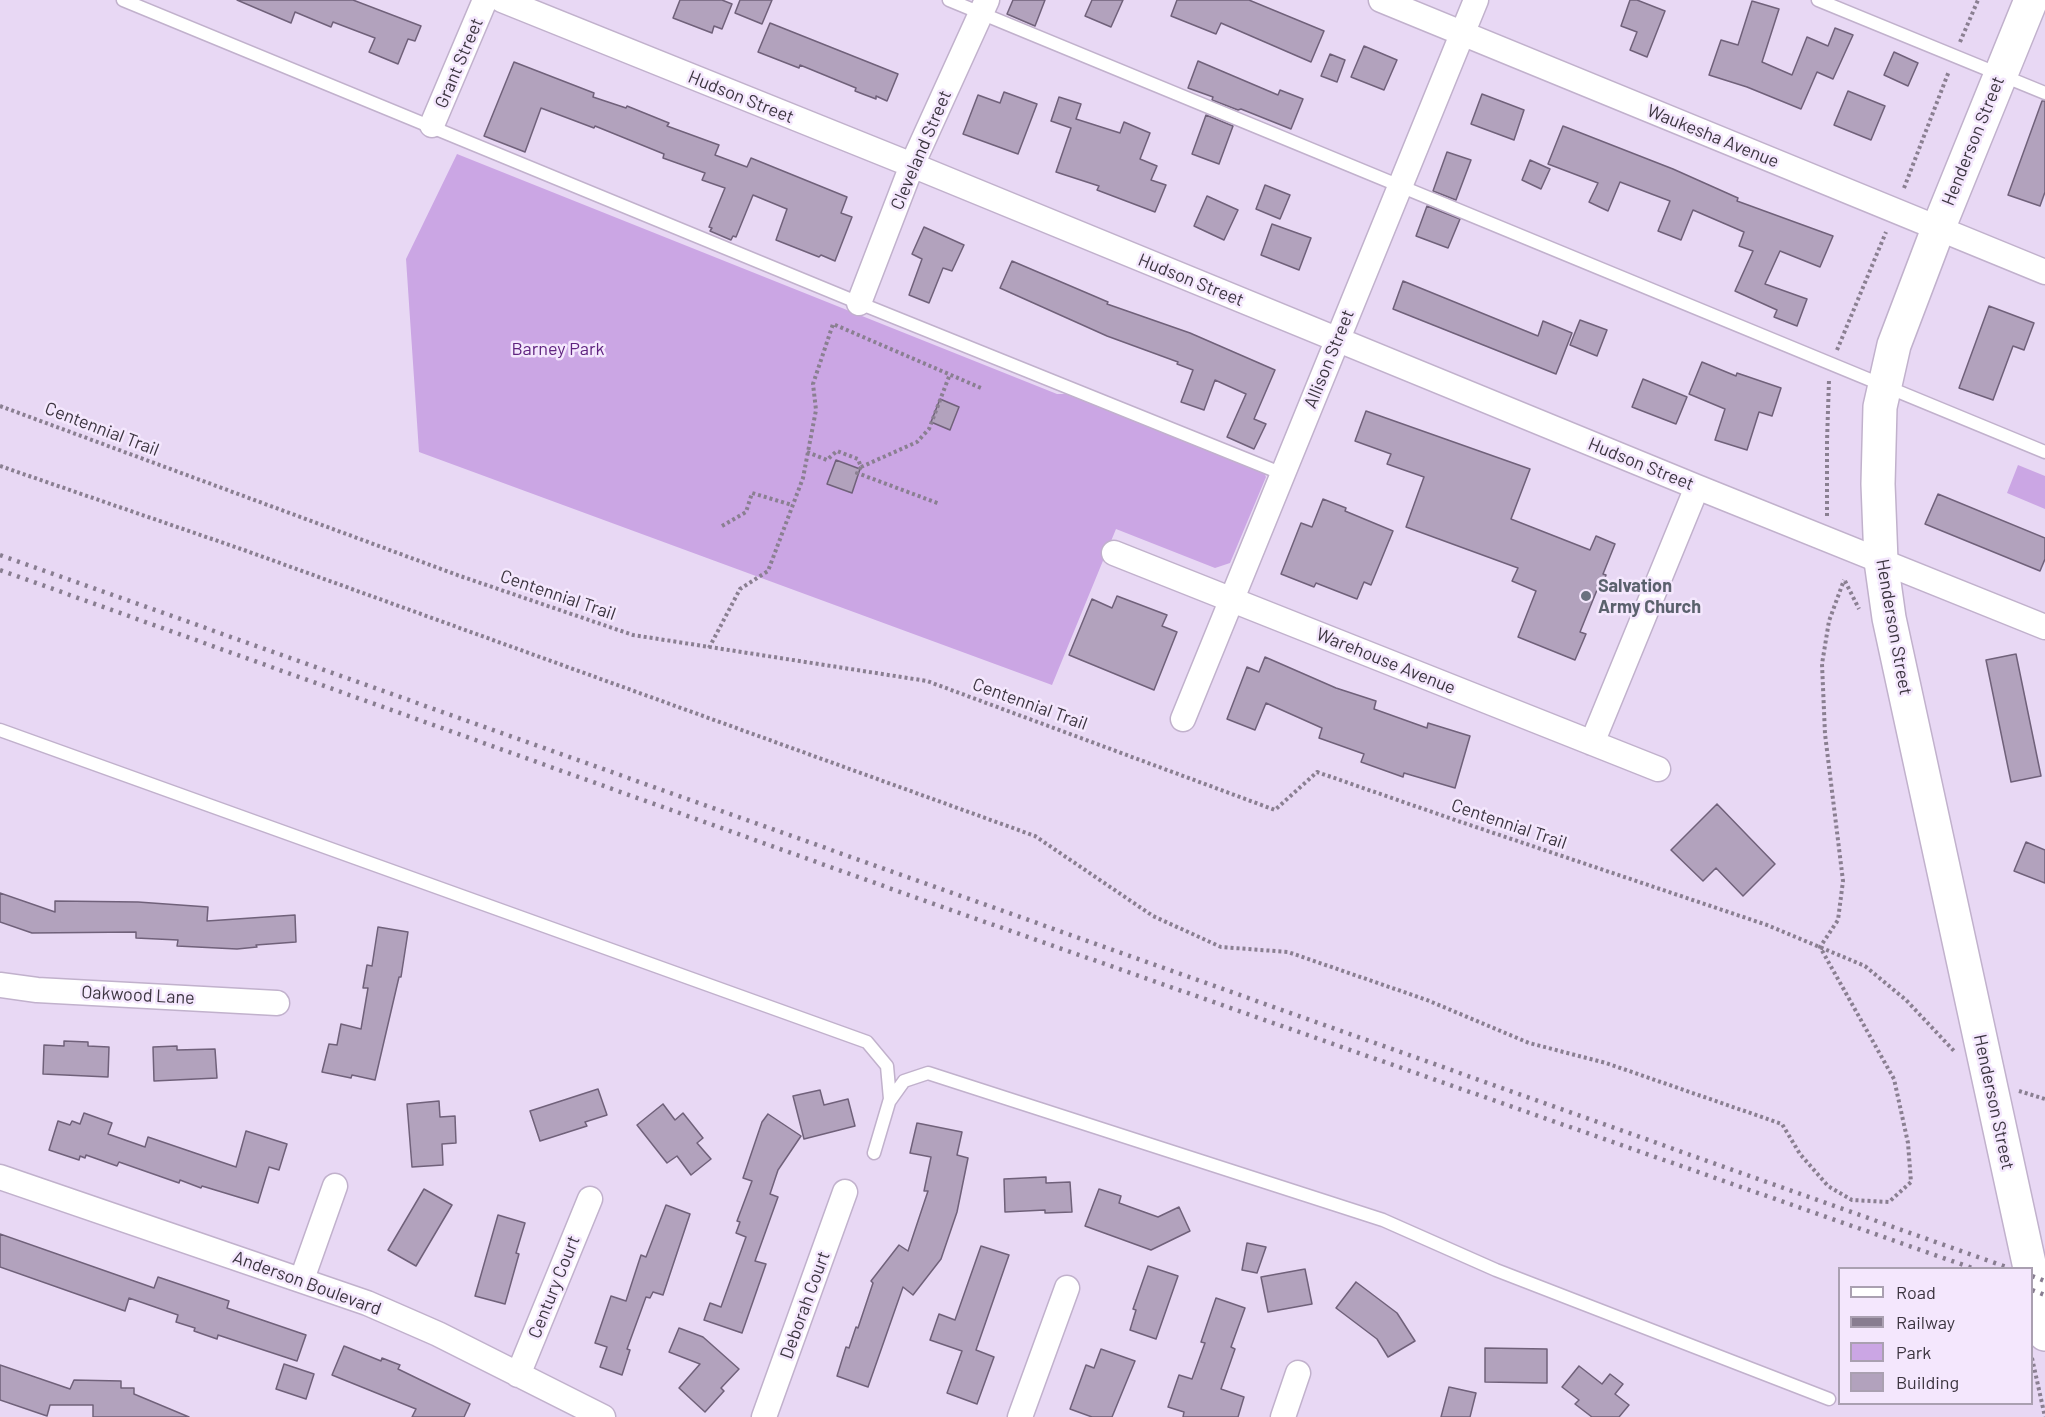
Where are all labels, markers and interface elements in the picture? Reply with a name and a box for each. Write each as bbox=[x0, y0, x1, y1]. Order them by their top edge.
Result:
street label: Grant Street bbox=[430, 15, 488, 111]
street label: Hudson Street bbox=[685, 66, 797, 128]
street label: Henderson Street bbox=[1937, 73, 2009, 209]
street label: Cleveland Street bbox=[886, 87, 956, 213]
street label: Waukesha Avenue bbox=[1644, 100, 1782, 172]
street label: Hudson Street bbox=[1135, 249, 1247, 311]
street label: Allison Street bbox=[1299, 306, 1359, 412]
park label: Barney Park bbox=[511, 338, 605, 360]
street label: Centennial Trail bbox=[42, 397, 162, 461]
street label: Hudson Street bbox=[1585, 433, 1697, 495]
street label: Henderson Street bbox=[1871, 557, 1917, 697]
street label: Centennial Trail bbox=[497, 565, 619, 625]
place label: Salvation Army Church bbox=[1598, 575, 1701, 618]
marker: Salvation Army Church bbox=[1579, 589, 1593, 603]
street label: Warehouse Avenue bbox=[1313, 623, 1459, 699]
street label: Centennial Trail bbox=[970, 673, 1090, 735]
street label: Centennial Trail bbox=[1448, 794, 1570, 854]
street label: Oakwood Lane bbox=[81, 981, 195, 1009]
street label: Henderson Street bbox=[1969, 1032, 2019, 1172]
street label: Century Court bbox=[524, 1232, 584, 1342]
street label: Anderson Boulevard bbox=[230, 1246, 384, 1320]
street label: Deborah Court bbox=[776, 1248, 834, 1362]
legend bbox=[1838, 1267, 2033, 1405]
text: Road bbox=[1896, 1281, 1936, 1303]
text: Railway bbox=[1896, 1311, 1955, 1333]
text: Park bbox=[1896, 1341, 1931, 1363]
text: Building bbox=[1896, 1371, 1959, 1393]

